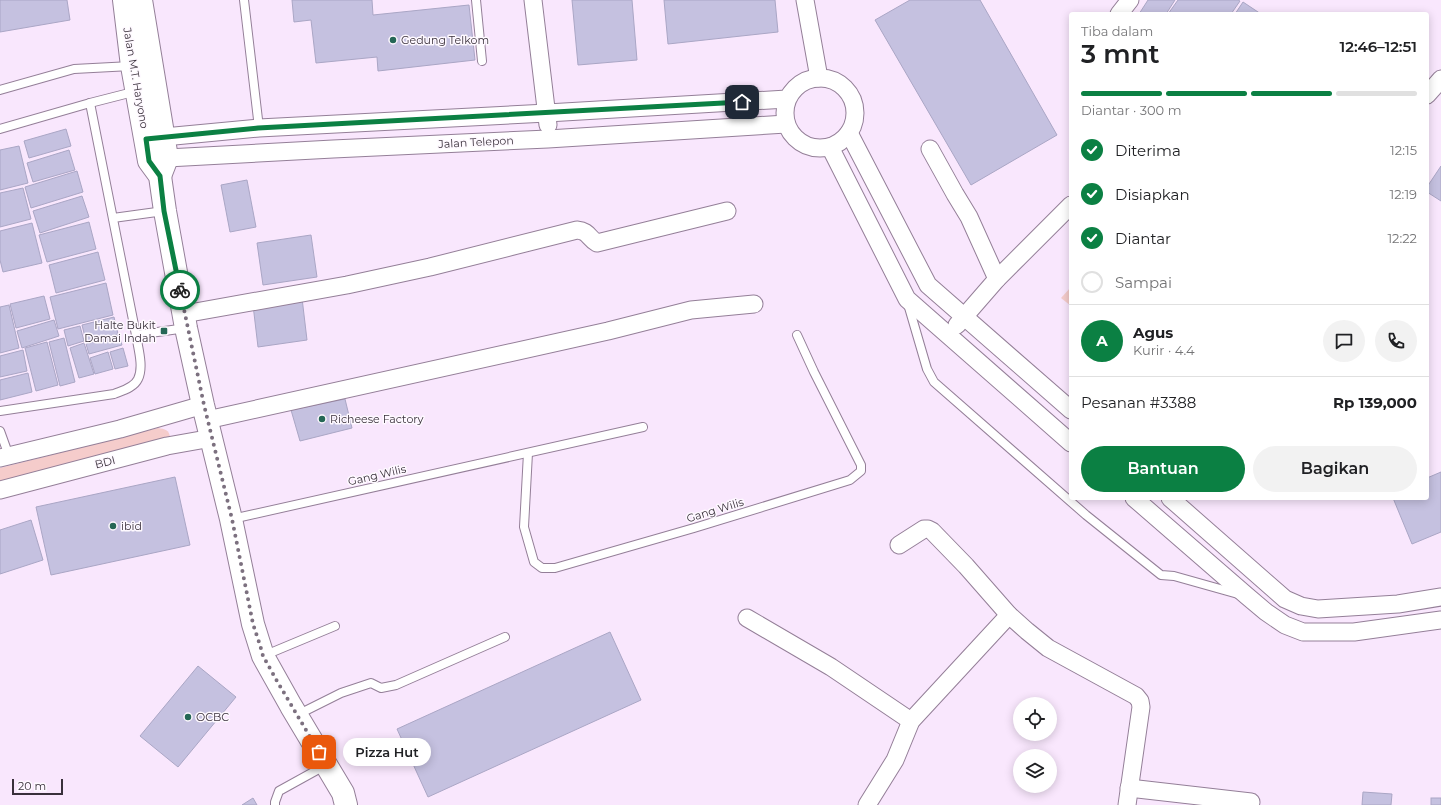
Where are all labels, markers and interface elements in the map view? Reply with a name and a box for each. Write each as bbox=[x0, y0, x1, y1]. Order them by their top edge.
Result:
text: Tiba dalam bbox=[1081, 23, 1153, 39]
street label: Jalan M.T. Haryono bbox=[120, 25, 152, 130]
place label: Gedung Telkom bbox=[401, 33, 489, 47]
marker: Gedung Telkom bbox=[388, 35, 398, 45]
text: 12:46–12:51 bbox=[1339, 37, 1417, 56]
text: 3 mnt bbox=[1081, 38, 1160, 70]
pin bbox=[725, 85, 759, 119]
icon: home bbox=[731, 91, 753, 113]
text: Diantar · 300 m bbox=[1081, 102, 1181, 118]
street label: Jalan Telepon bbox=[437, 133, 514, 151]
icon: check bbox=[1081, 139, 1103, 161]
text: Diterima bbox=[1115, 141, 1181, 160]
text: 12:15 bbox=[1390, 142, 1417, 158]
icon: check bbox=[1081, 183, 1103, 205]
text: Disiapkan bbox=[1115, 185, 1190, 204]
text: 12:19 bbox=[1390, 186, 1417, 202]
icon: check bbox=[1081, 227, 1103, 249]
text: Diantar bbox=[1115, 229, 1171, 248]
text: 12:22 bbox=[1387, 230, 1417, 246]
courier bbox=[160, 270, 200, 310]
text: Sampai bbox=[1115, 273, 1172, 292]
icon: bike bbox=[169, 279, 191, 301]
place label: Halte Bukit Damai Indah bbox=[84, 318, 157, 345]
button: chat bbox=[1323, 320, 1365, 362]
button: phone bbox=[1375, 320, 1417, 362]
text: Agus bbox=[1133, 323, 1173, 342]
marker: Halte Bukit Damai Indah bbox=[159, 326, 169, 336]
text: A bbox=[1096, 331, 1108, 350]
text: Kurir · 4.4 bbox=[1133, 342, 1195, 358]
text: Pesanan #3388 bbox=[1081, 393, 1196, 412]
text: Rp 139,000 bbox=[1333, 393, 1417, 412]
place label: Richeese Factory bbox=[330, 412, 424, 426]
marker: Richeese Factory bbox=[317, 414, 327, 424]
button: Bantuan bbox=[1081, 446, 1245, 492]
button: Bagikan bbox=[1253, 446, 1417, 492]
street label: BDI bbox=[93, 453, 117, 471]
street label: Gang Wilis bbox=[347, 461, 408, 488]
street label: Gang Wilis bbox=[685, 494, 746, 525]
place label: ibid bbox=[121, 519, 142, 533]
marker: ibid bbox=[108, 521, 118, 531]
map controls bbox=[1013, 697, 1057, 793]
button: locate bbox=[1013, 697, 1057, 741]
place label: OCBC bbox=[196, 710, 229, 724]
marker: OCBC bbox=[183, 712, 193, 722]
pin bbox=[302, 735, 336, 769]
callout: Pizza Hut bbox=[343, 738, 431, 766]
icon: bag bbox=[308, 741, 330, 763]
text: Pizza Hut bbox=[355, 744, 419, 760]
button: layers bbox=[1013, 749, 1057, 793]
scale bar bbox=[12, 777, 63, 796]
text: 20 m bbox=[18, 779, 46, 793]

